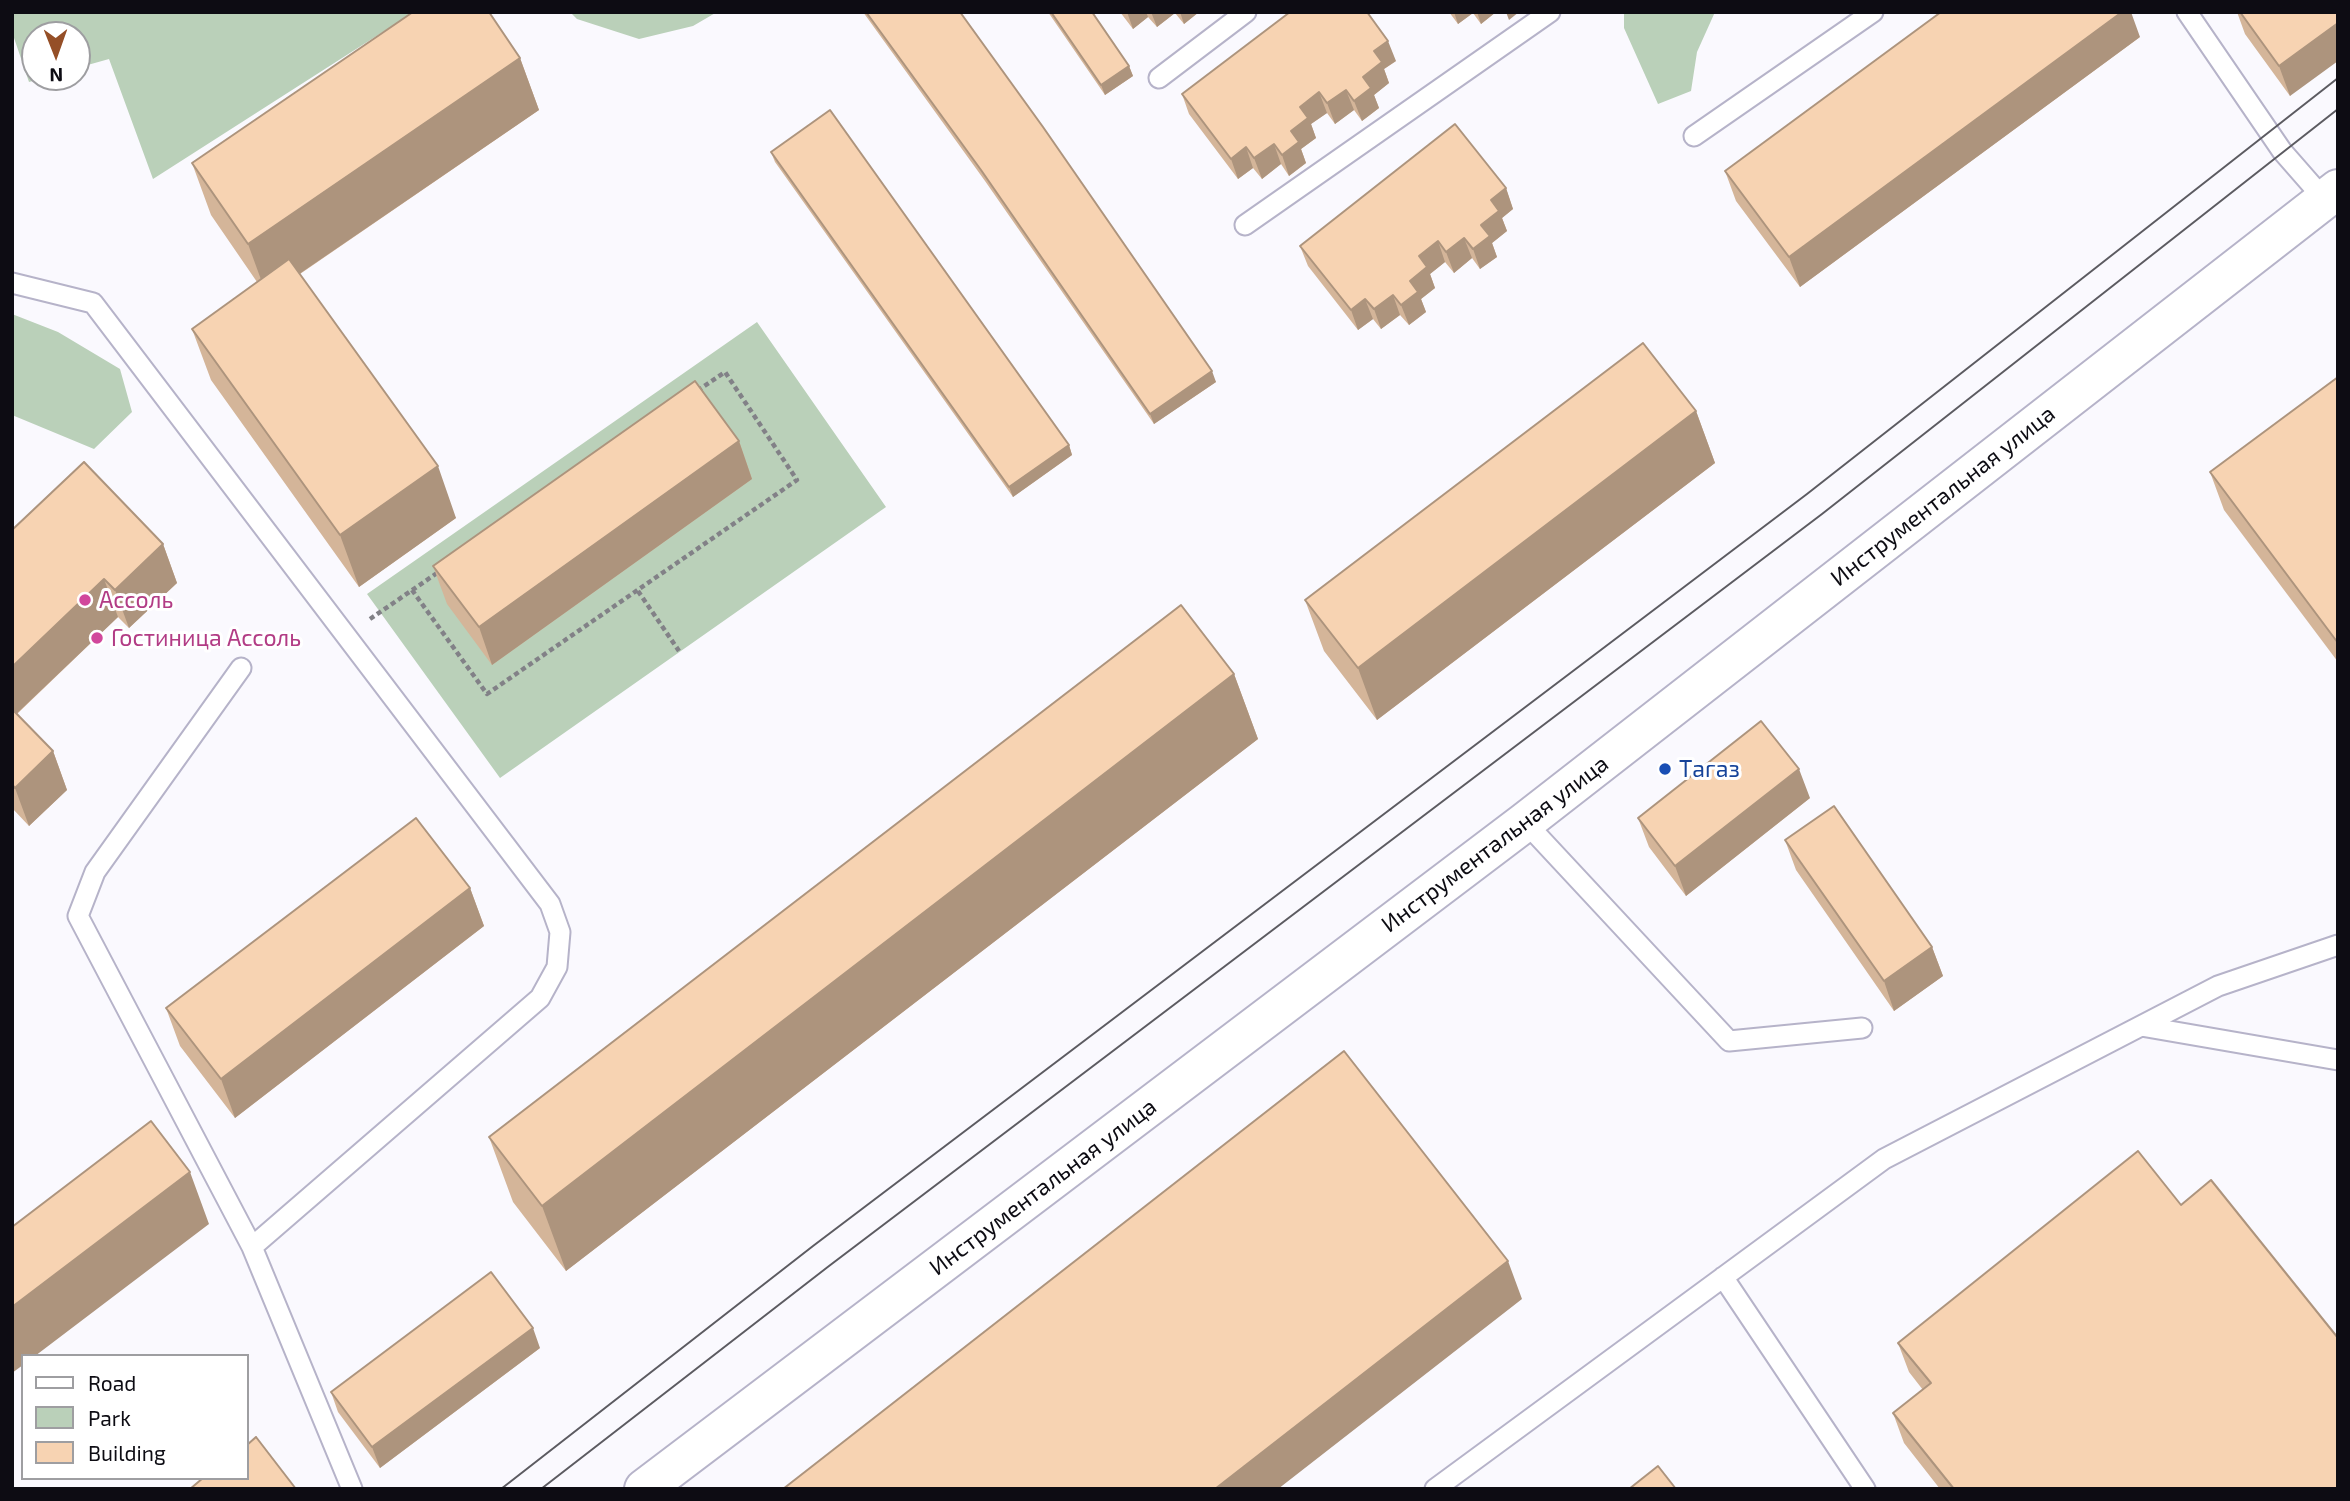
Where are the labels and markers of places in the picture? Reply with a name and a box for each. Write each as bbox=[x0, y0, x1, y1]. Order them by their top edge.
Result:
place label: Ассоль bbox=[99, 586, 173, 614]
marker: Ассоль bbox=[77, 592, 93, 608]
place label: Гостиница Ассоль bbox=[111, 624, 301, 652]
marker: Гостиница Ассоль bbox=[89, 630, 105, 646]
place label: Тагаз bbox=[1679, 755, 1740, 783]
marker: Тагаз bbox=[1657, 761, 1673, 777]

